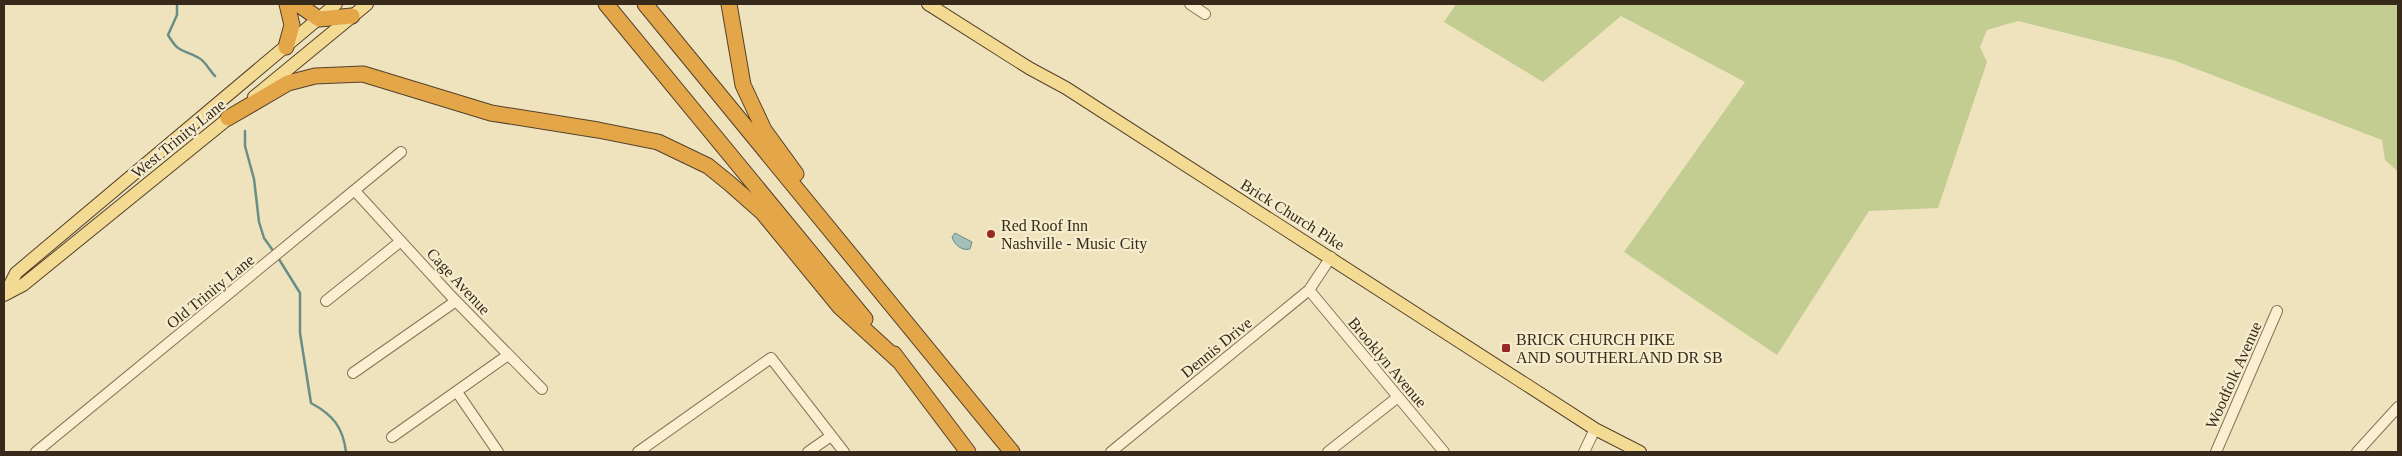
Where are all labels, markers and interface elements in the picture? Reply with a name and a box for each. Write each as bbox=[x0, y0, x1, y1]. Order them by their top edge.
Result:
street label: West Trinity Lane bbox=[128, 96, 229, 182]
street label: Brick Church Pike bbox=[1238, 176, 1348, 253]
place label: Red Roof Inn Nashville - Music City bbox=[1001, 217, 1147, 253]
marker: Red Roof Inn Nashville - Music City bbox=[985, 228, 997, 240]
street label: Cage Avenue bbox=[423, 245, 494, 319]
street label: Old Trinity Lane bbox=[163, 251, 258, 333]
street label: Dennis Drive bbox=[1178, 314, 1255, 381]
street label: Brooklyn Avenue bbox=[1344, 314, 1430, 411]
street label: Woodfolk Avenue bbox=[2202, 319, 2265, 431]
place label: BRICK CHURCH PIKE AND SOUTHERLAND DR SB bbox=[1516, 331, 1723, 366]
marker: BRICK CHURCH PIKE AND SOUTHERLAND DR SB bbox=[1500, 342, 1512, 354]

